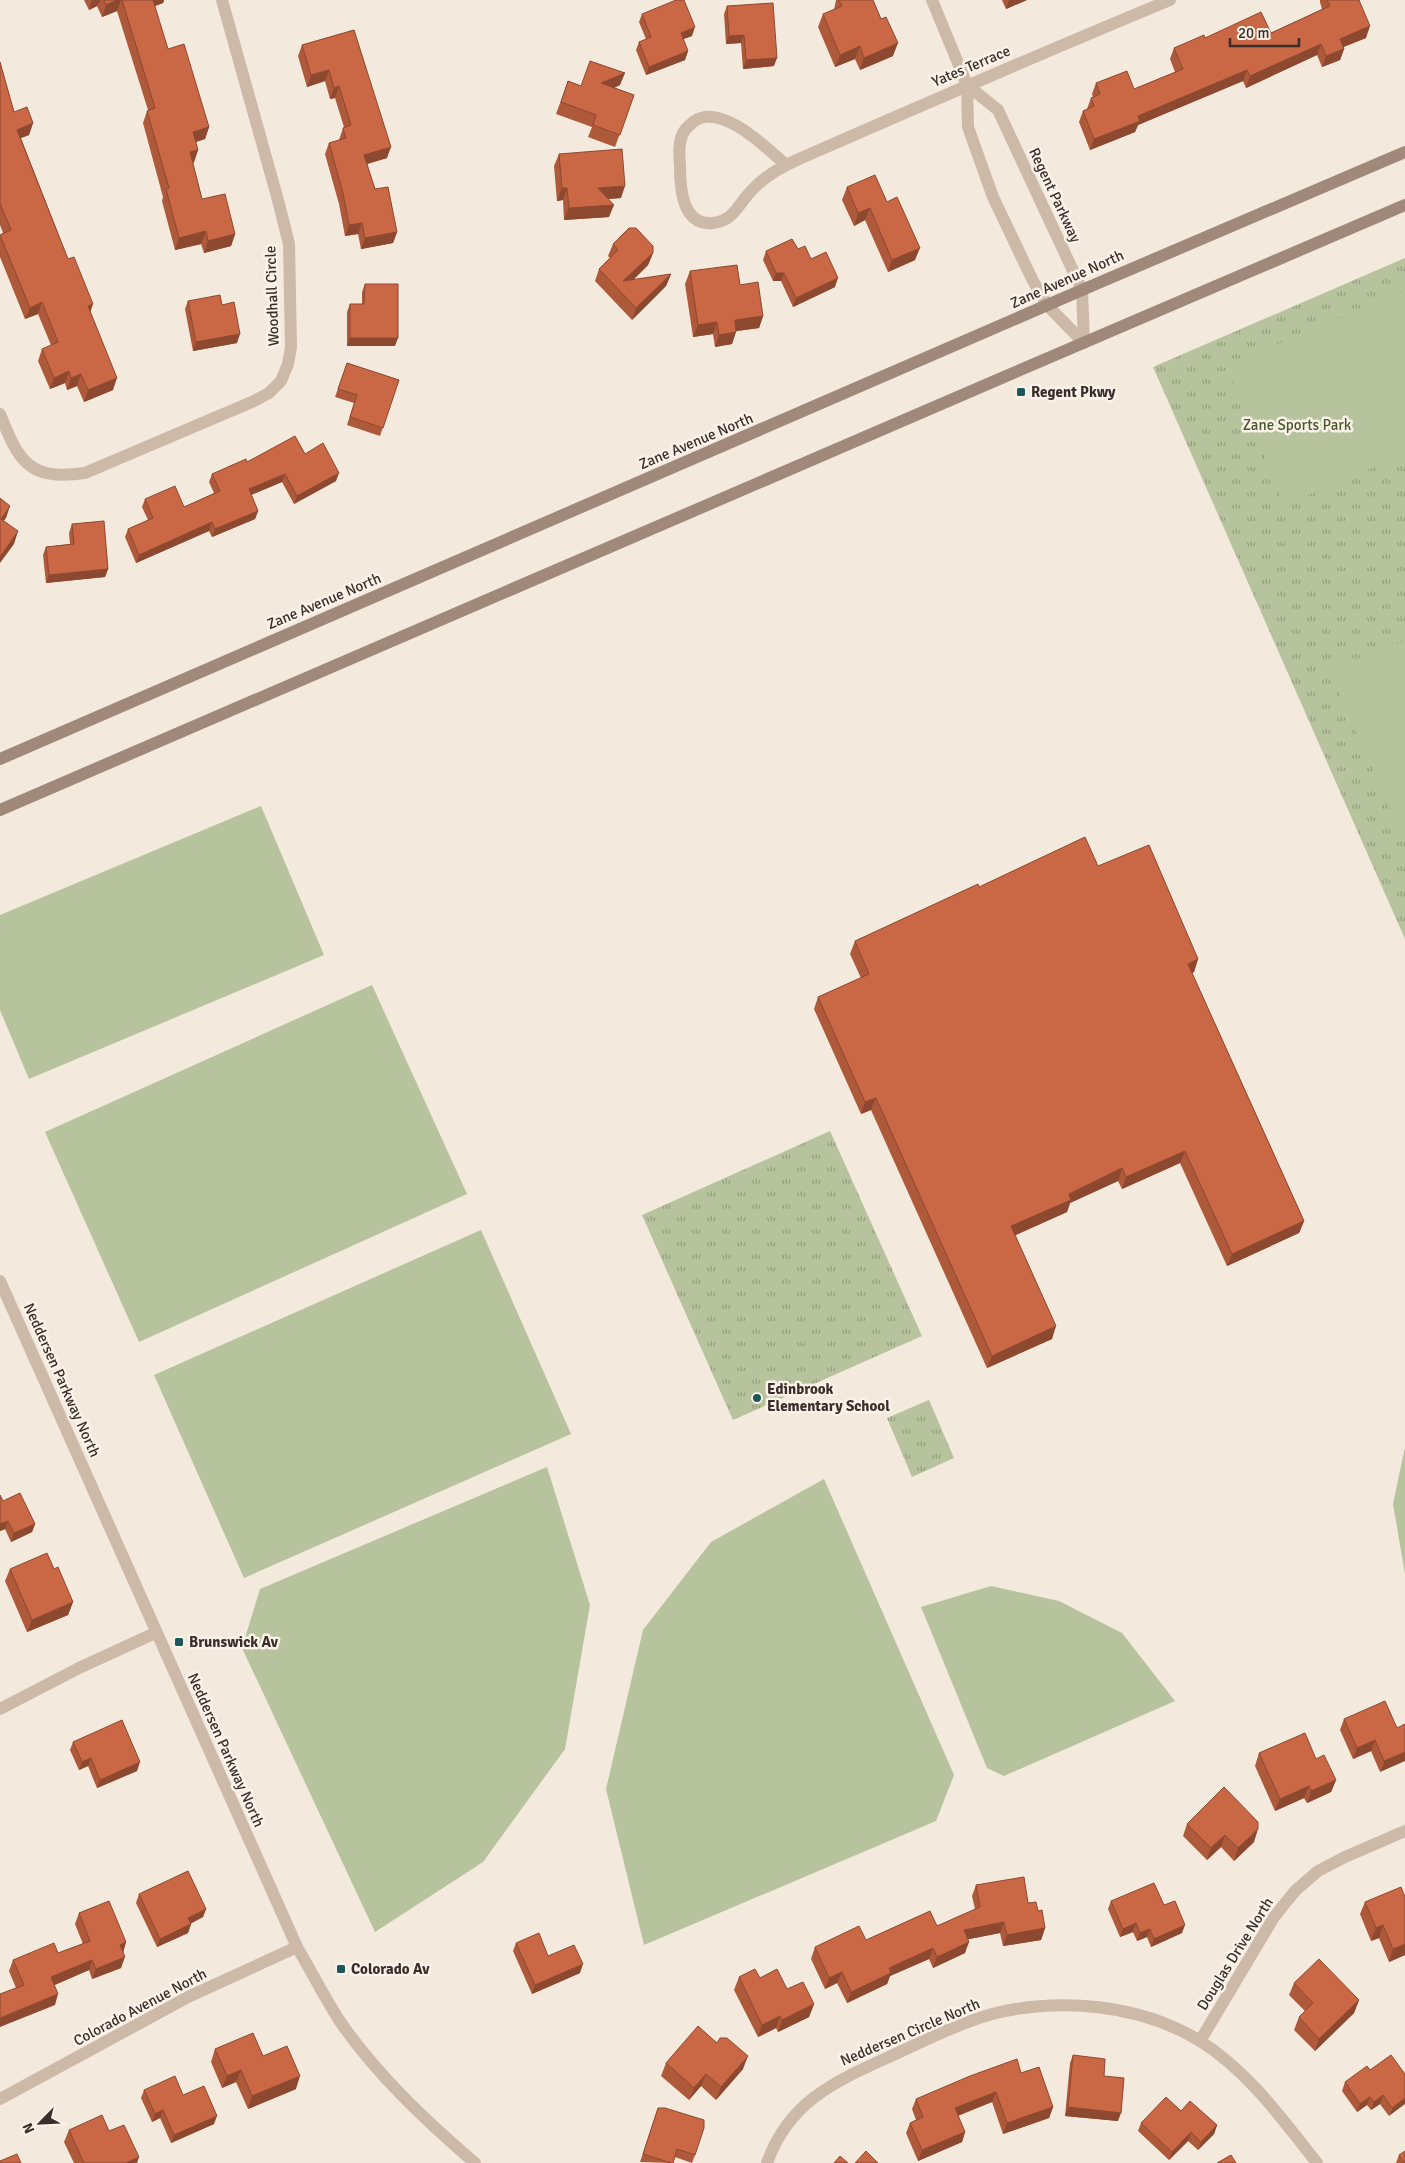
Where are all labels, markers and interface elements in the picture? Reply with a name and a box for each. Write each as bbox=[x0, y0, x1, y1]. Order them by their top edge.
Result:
scale bar bbox=[1230, 15, 1299, 47]
text: 20 m bbox=[1238, 24, 1269, 42]
street label: Yates Terrace bbox=[929, 41, 1013, 91]
street label: Regent Parkway bbox=[1025, 145, 1085, 245]
street label: Woodhall Circle bbox=[261, 245, 283, 347]
street label: Zane Avenue North bbox=[1007, 246, 1127, 312]
place label: Regent Pkwy bbox=[1031, 383, 1116, 401]
marker: Regent Pkwy bbox=[1015, 386, 1027, 398]
street label: Zane Avenue North bbox=[636, 409, 756, 473]
park label: Zane Sports Park bbox=[1243, 416, 1352, 434]
street label: Zane Avenue North bbox=[264, 569, 384, 633]
street label: Neddersen Parkway North bbox=[20, 1300, 104, 1460]
place label: Edinbrook Elementary School bbox=[767, 1380, 890, 1415]
marker: Edinbrook Elementary School bbox=[751, 1392, 763, 1404]
place label: Brunswick Av bbox=[189, 1633, 279, 1651]
marker: Brunswick Av bbox=[173, 1636, 185, 1648]
street label: Neddersen Parkway North bbox=[184, 1670, 268, 1830]
street label: Douglas Drive North bbox=[1193, 1894, 1277, 2014]
place label: Colorado Av bbox=[351, 1960, 430, 1978]
marker: Colorado Av bbox=[335, 1963, 347, 1975]
street label: Colorado Avenue North bbox=[70, 1964, 210, 2050]
street label: Neddersen Circle North bbox=[837, 1994, 983, 2070]
north arrow bbox=[15, 2098, 65, 2148]
text: N bbox=[19, 2120, 38, 2136]

